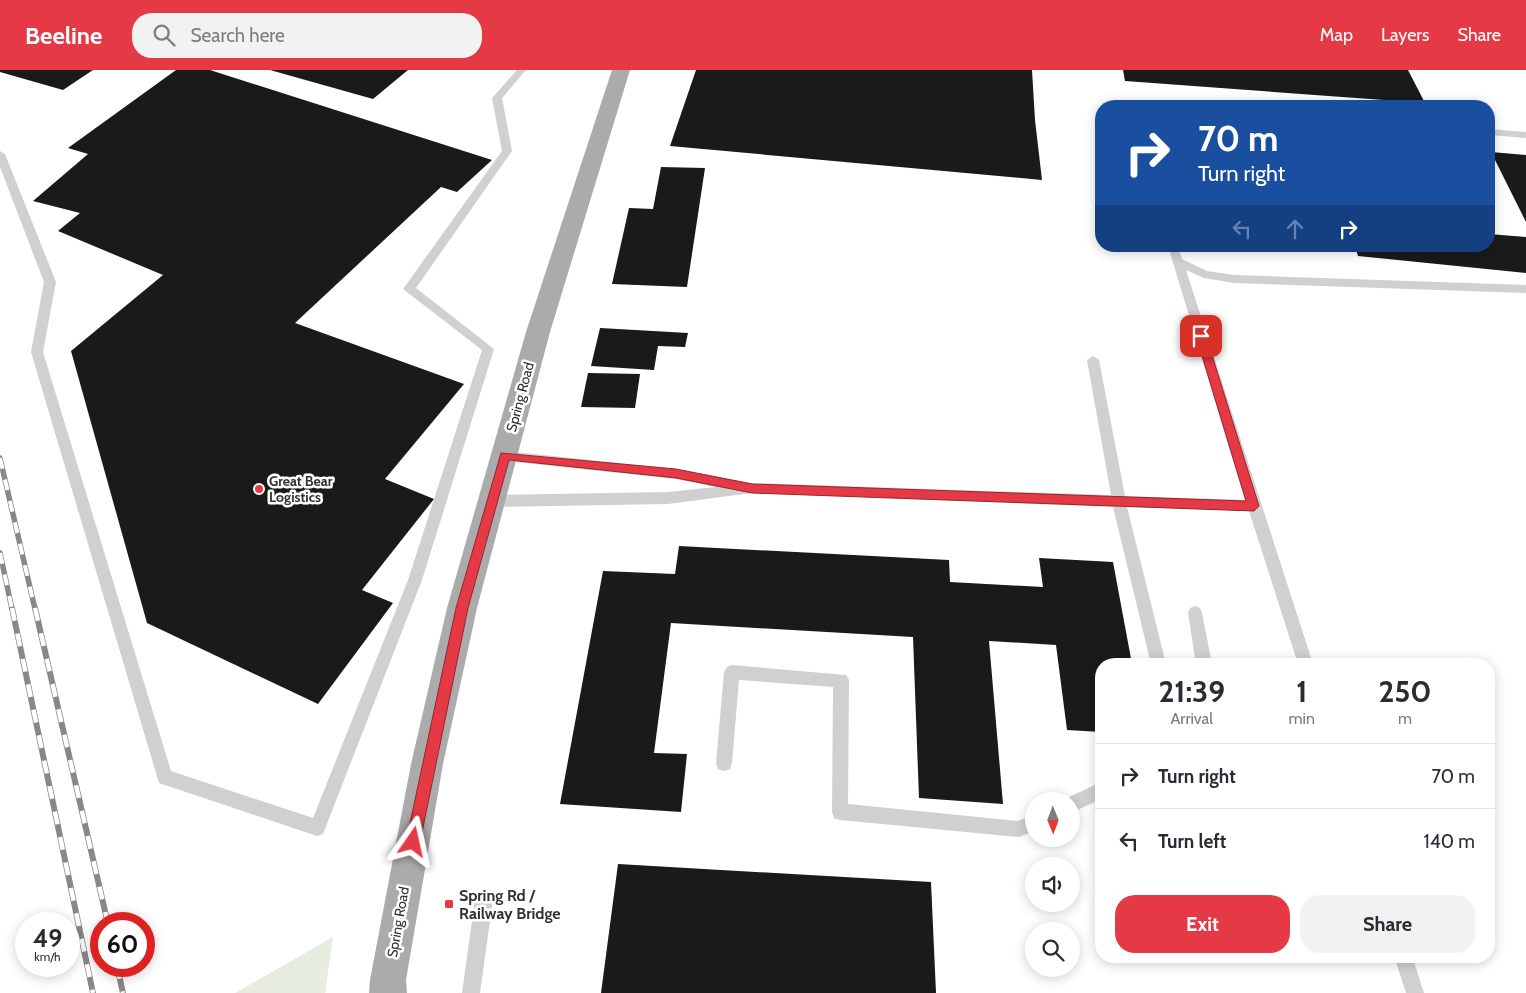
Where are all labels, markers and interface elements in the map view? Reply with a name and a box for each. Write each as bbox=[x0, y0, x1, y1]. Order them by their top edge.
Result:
search box bbox=[132, 13, 482, 58]
text: Beeline bbox=[25, 21, 102, 50]
icon: search bbox=[150, 21, 178, 49]
text: Search here bbox=[190, 24, 285, 47]
text: Map bbox=[1320, 24, 1353, 46]
text: Layers bbox=[1381, 24, 1430, 46]
text: Share bbox=[1458, 24, 1501, 46]
text: 70 m bbox=[1198, 117, 1279, 160]
icon: right bbox=[1115, 120, 1180, 185]
text: Turn right bbox=[1198, 160, 1285, 187]
icon: left bbox=[1228, 215, 1256, 243]
icon: ahead bbox=[1281, 215, 1309, 243]
icon: right bbox=[1334, 215, 1362, 243]
pin bbox=[1180, 315, 1222, 357]
icon: arrive bbox=[1187, 322, 1215, 350]
street label: Spring Road bbox=[502, 360, 538, 434]
place label: Great Bear Logistics bbox=[269, 472, 333, 506]
marker: Great Bear Logistics bbox=[253, 483, 265, 495]
text: 21:39 bbox=[1158, 673, 1225, 710]
text: 1 bbox=[1296, 673, 1307, 710]
text: 250 bbox=[1378, 673, 1432, 710]
text: Arrival bbox=[1170, 709, 1213, 728]
text: min bbox=[1289, 709, 1315, 728]
text: m bbox=[1398, 709, 1412, 728]
icon: right bbox=[1115, 762, 1143, 790]
text: Turn right bbox=[1158, 765, 1236, 788]
text: 70 m bbox=[1431, 765, 1475, 788]
north arrow bbox=[1025, 792, 1080, 848]
map controls bbox=[1025, 792, 1080, 977]
position arrow bbox=[386, 815, 438, 867]
icon: left bbox=[1115, 827, 1143, 855]
text: Turn left bbox=[1158, 830, 1226, 853]
text: 140 m bbox=[1424, 830, 1475, 853]
button: sound bbox=[1025, 857, 1080, 912]
street label: Spring Road bbox=[383, 885, 413, 959]
place label: Spring Rd / Railway Bridge bbox=[459, 886, 561, 923]
button: Exit bbox=[1115, 895, 1290, 953]
button: Share bbox=[1300, 895, 1475, 953]
marker: Spring Rd / Railway Bridge bbox=[443, 898, 455, 910]
speed limit sign: 60 bbox=[90, 912, 155, 977]
button: search bbox=[1025, 922, 1080, 977]
text: 49 bbox=[33, 923, 62, 953]
text: km/h bbox=[34, 949, 61, 964]

